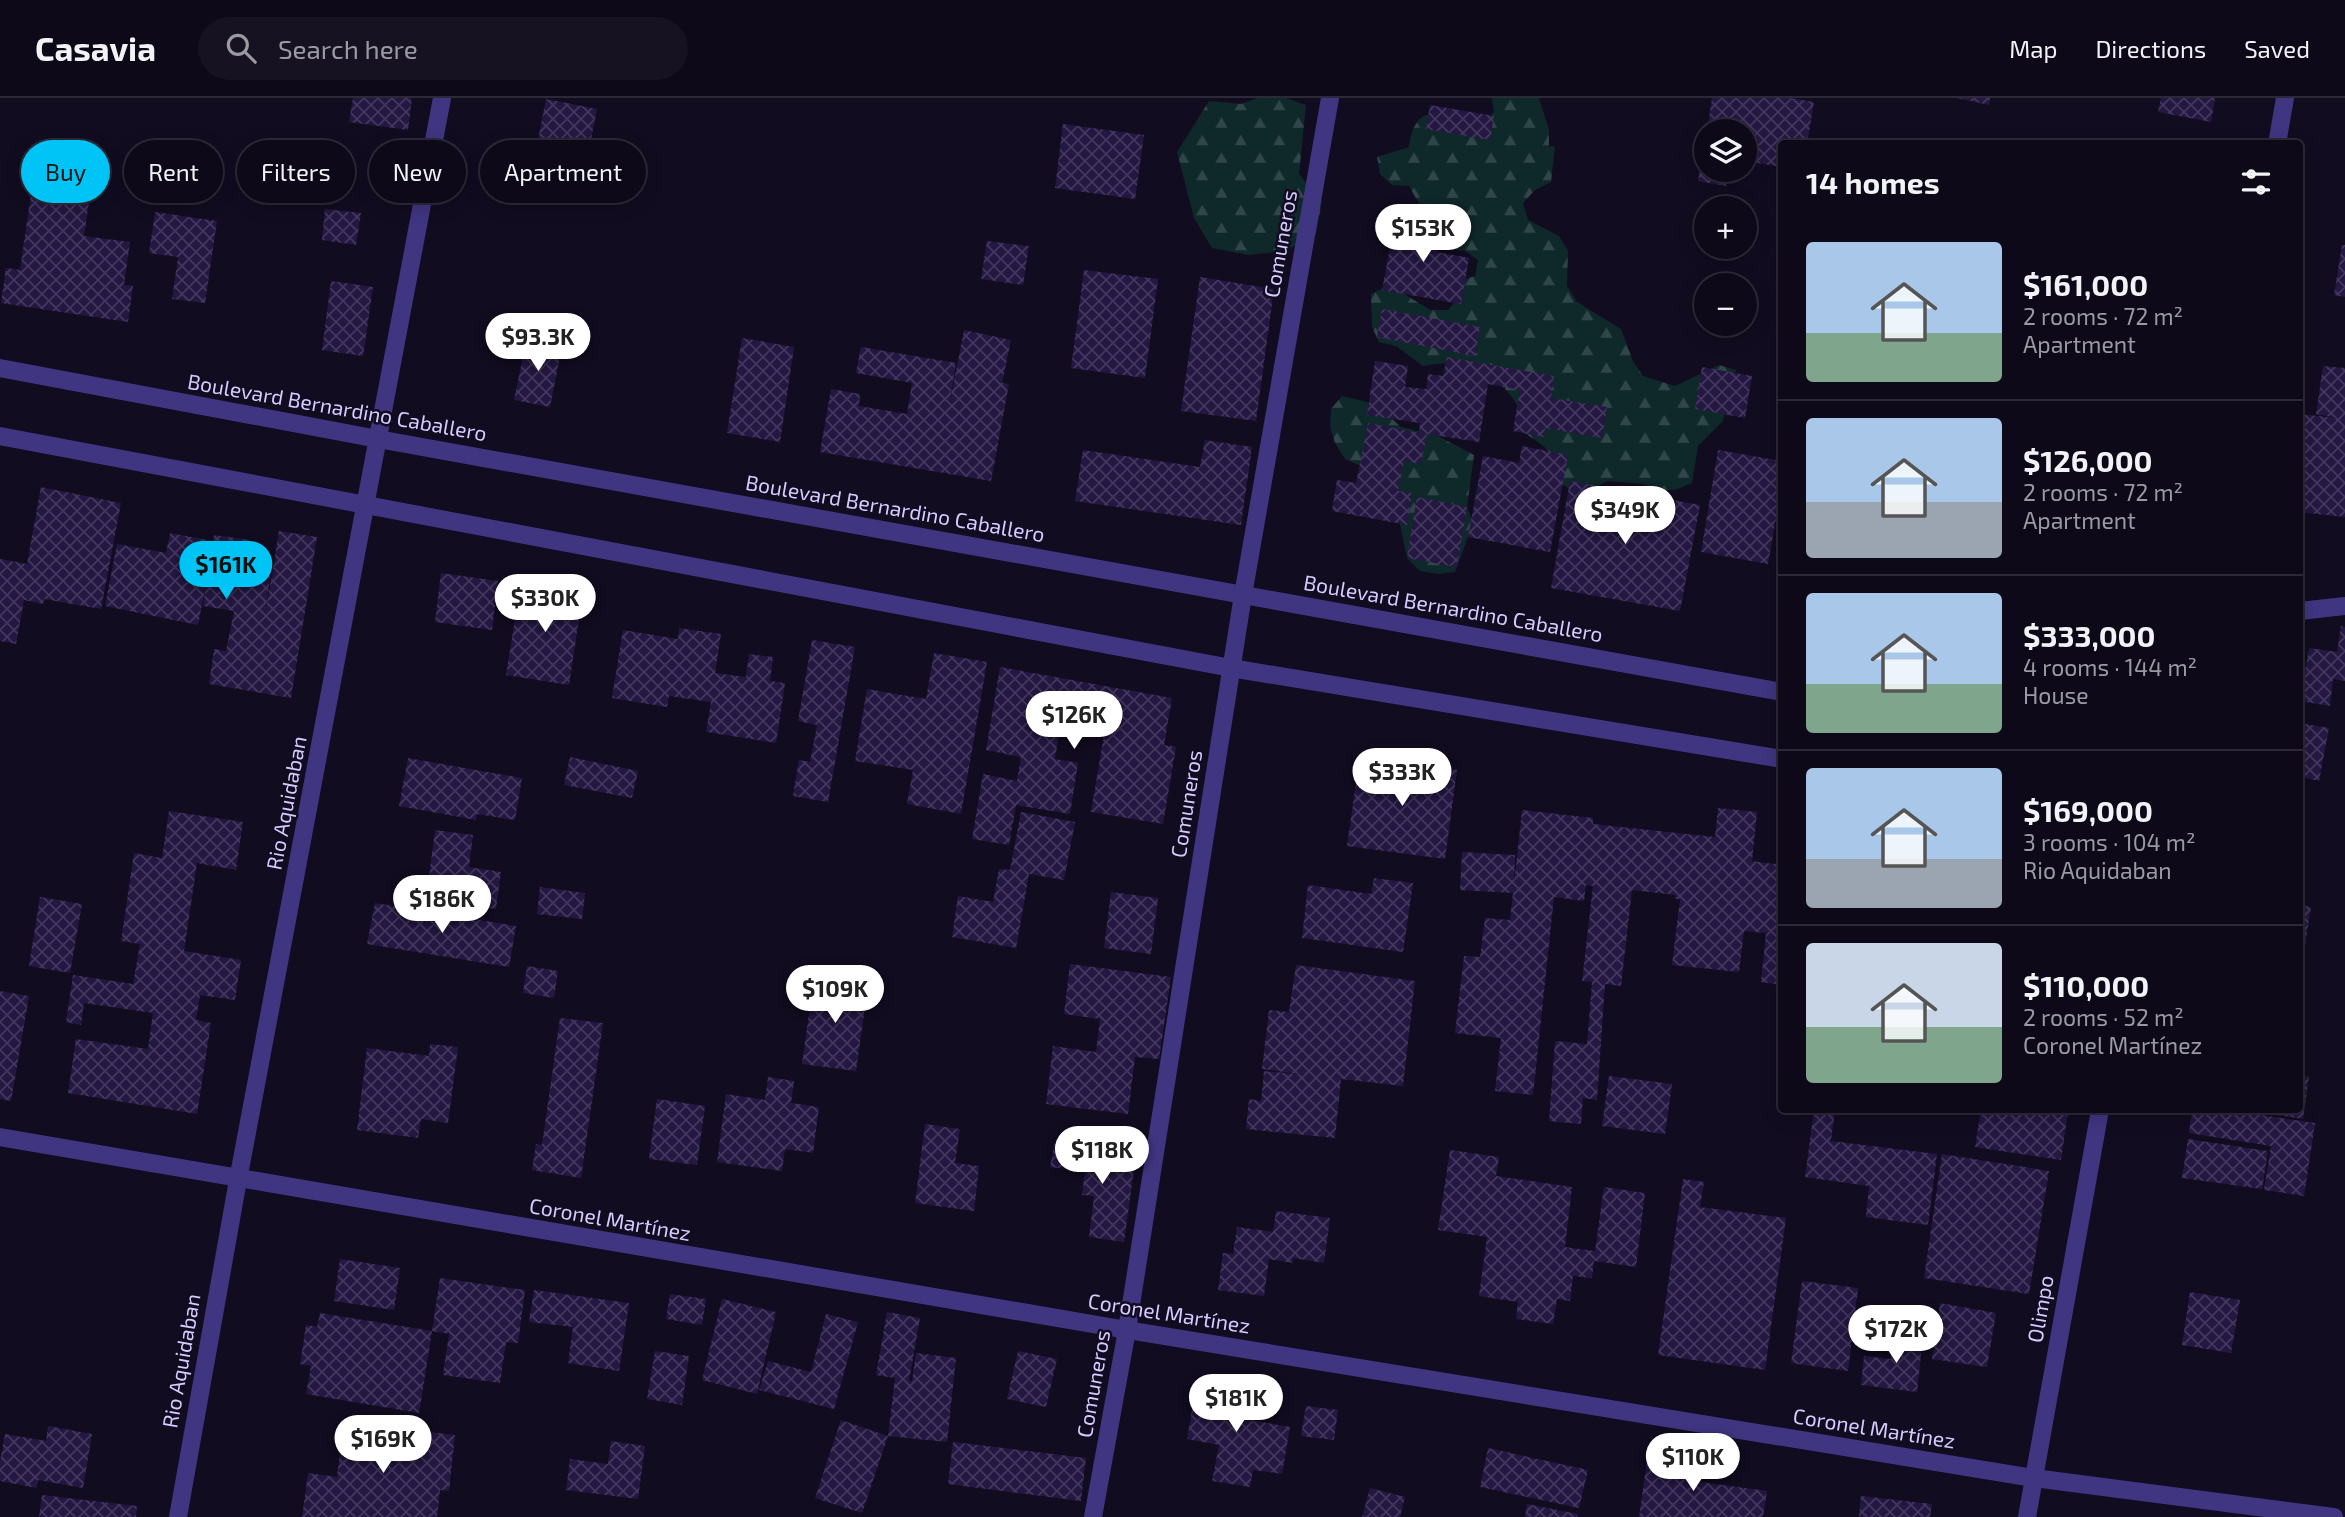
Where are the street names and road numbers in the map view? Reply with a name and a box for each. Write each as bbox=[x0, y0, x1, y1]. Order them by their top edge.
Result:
street label: Comuneros bbox=[1258, 188, 1301, 299]
street label: Boulevard Bernardino Caballero bbox=[186, 368, 489, 445]
street label: Boulevard Bernardino Caballero bbox=[744, 469, 1047, 546]
street label: Boulevard Bernardino Caballero bbox=[1302, 569, 1605, 646]
street label: Rio Aquidaban bbox=[260, 734, 311, 872]
street label: Comuneros bbox=[1165, 748, 1206, 859]
street label: Coronel Martínez bbox=[528, 1192, 693, 1245]
street label: Olimpo bbox=[2021, 1273, 2058, 1344]
street label: Coronel Martínez bbox=[1086, 1287, 1252, 1338]
street label: Rio Aquidaban bbox=[156, 1292, 205, 1430]
street label: Comuneros bbox=[1071, 1328, 1114, 1439]
street label: Coronel Martínez bbox=[1791, 1402, 1957, 1453]

